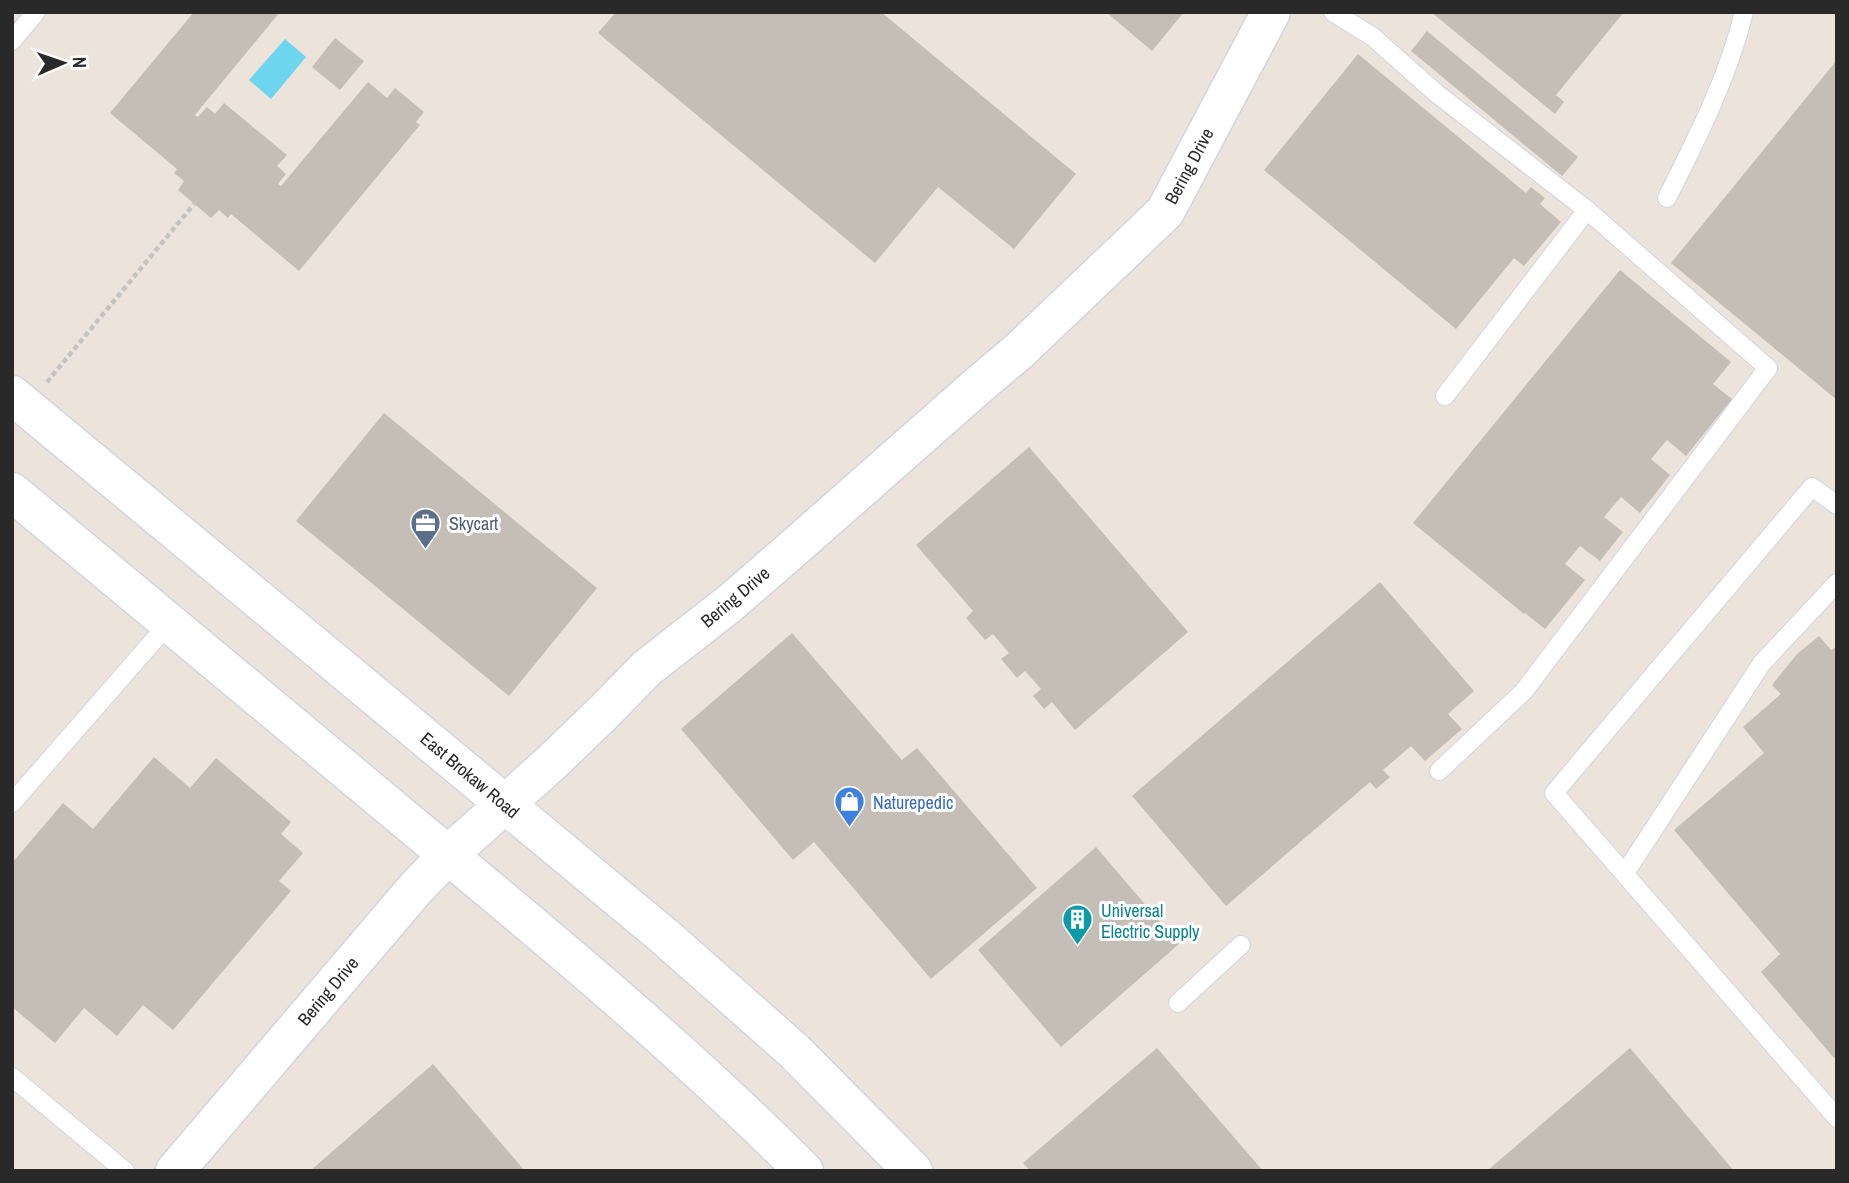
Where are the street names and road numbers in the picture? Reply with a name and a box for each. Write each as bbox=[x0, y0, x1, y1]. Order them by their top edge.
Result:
street label: Bering Drive bbox=[1159, 124, 1219, 208]
street label: Bering Drive bbox=[695, 561, 775, 633]
street label: East Brokaw Road bbox=[415, 726, 525, 824]
street label: Bering Drive bbox=[292, 951, 364, 1031]

